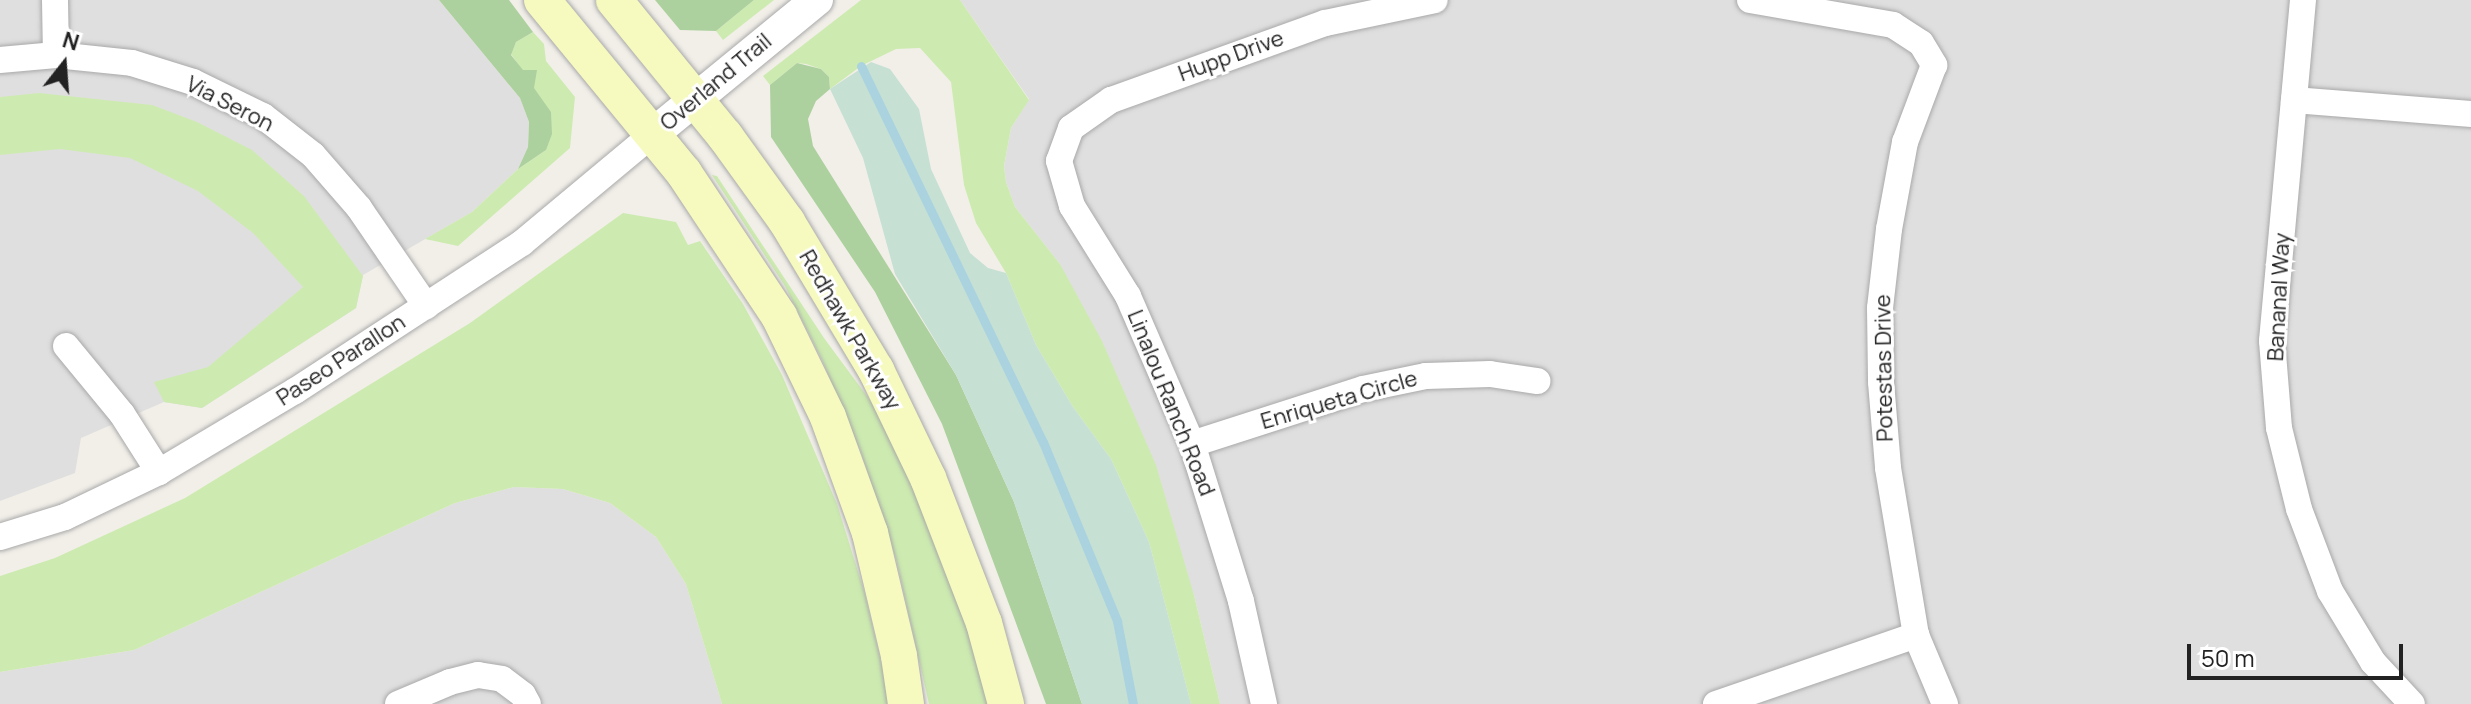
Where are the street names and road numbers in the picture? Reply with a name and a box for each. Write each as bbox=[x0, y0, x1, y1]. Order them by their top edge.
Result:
street label: Hupp Drive bbox=[1175, 25, 1287, 87]
street label: Overland Trail bbox=[655, 28, 777, 136]
street label: Via Seron bbox=[182, 71, 278, 137]
street label: Bananal Way bbox=[2262, 232, 2296, 362]
street label: Redhawk Parkway bbox=[794, 245, 906, 415]
street label: Potestas Drive bbox=[1870, 294, 1898, 442]
street label: Linalou Ranch Road bbox=[1122, 306, 1220, 500]
street label: Paseo Parallon bbox=[272, 309, 410, 411]
street label: Enriqueta Circle bbox=[1258, 365, 1420, 435]

